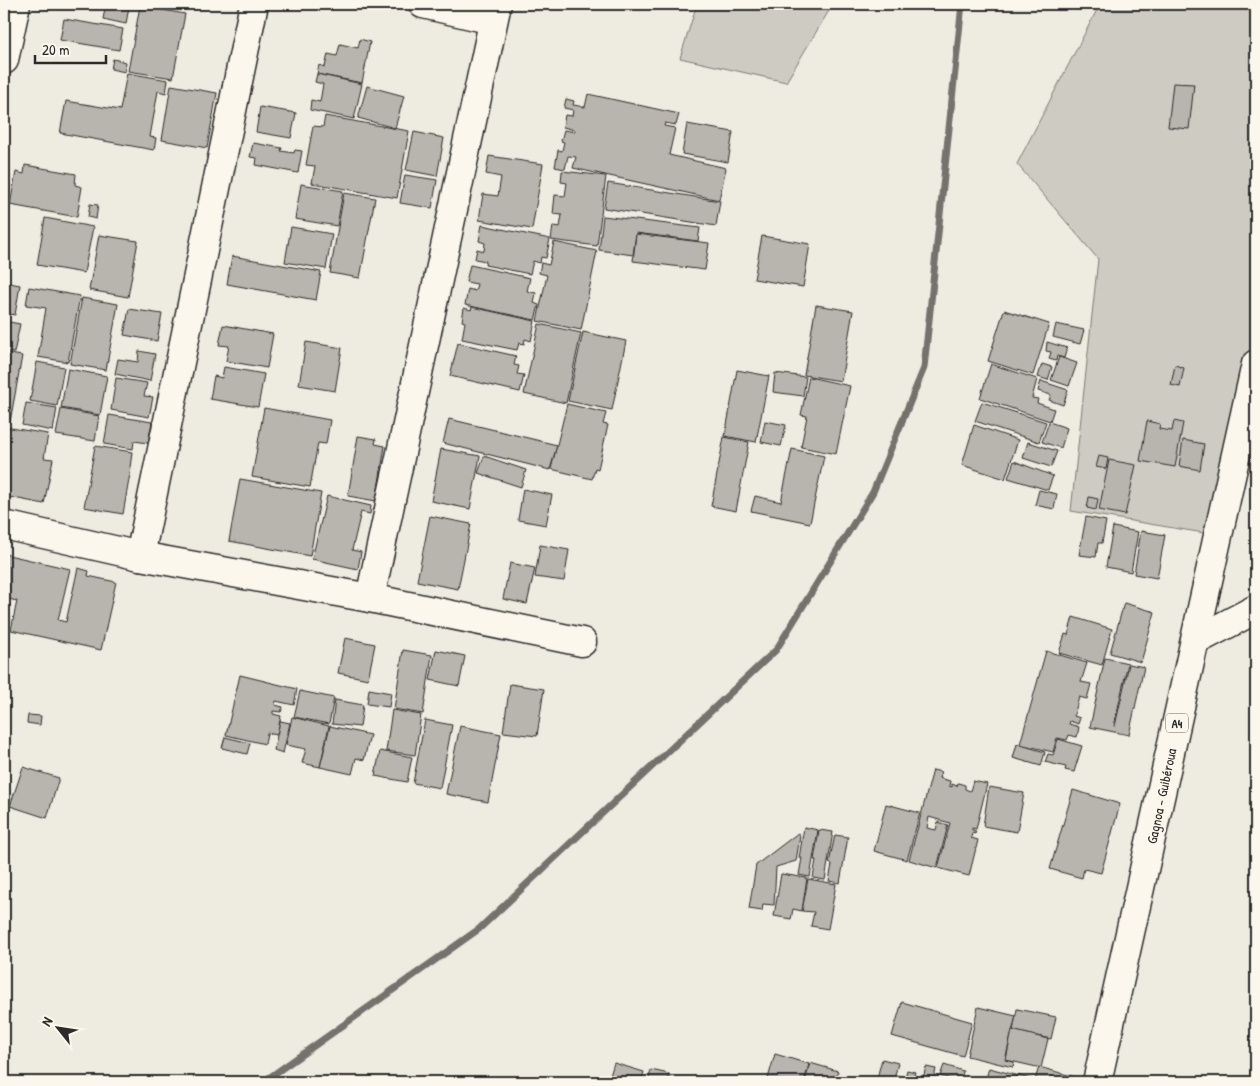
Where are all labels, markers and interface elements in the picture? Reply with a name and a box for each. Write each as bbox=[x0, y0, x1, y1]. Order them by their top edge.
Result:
scale bar bbox=[35, 32, 106, 64]
text: 20 m bbox=[42, 39, 69, 60]
road number: A4 bbox=[1166, 714, 1188, 732]
street label: Gagnoa - Guibéroua bbox=[1142, 746, 1181, 846]
north arrow bbox=[32, 1004, 82, 1054]
text: N bbox=[36, 1013, 57, 1029]

